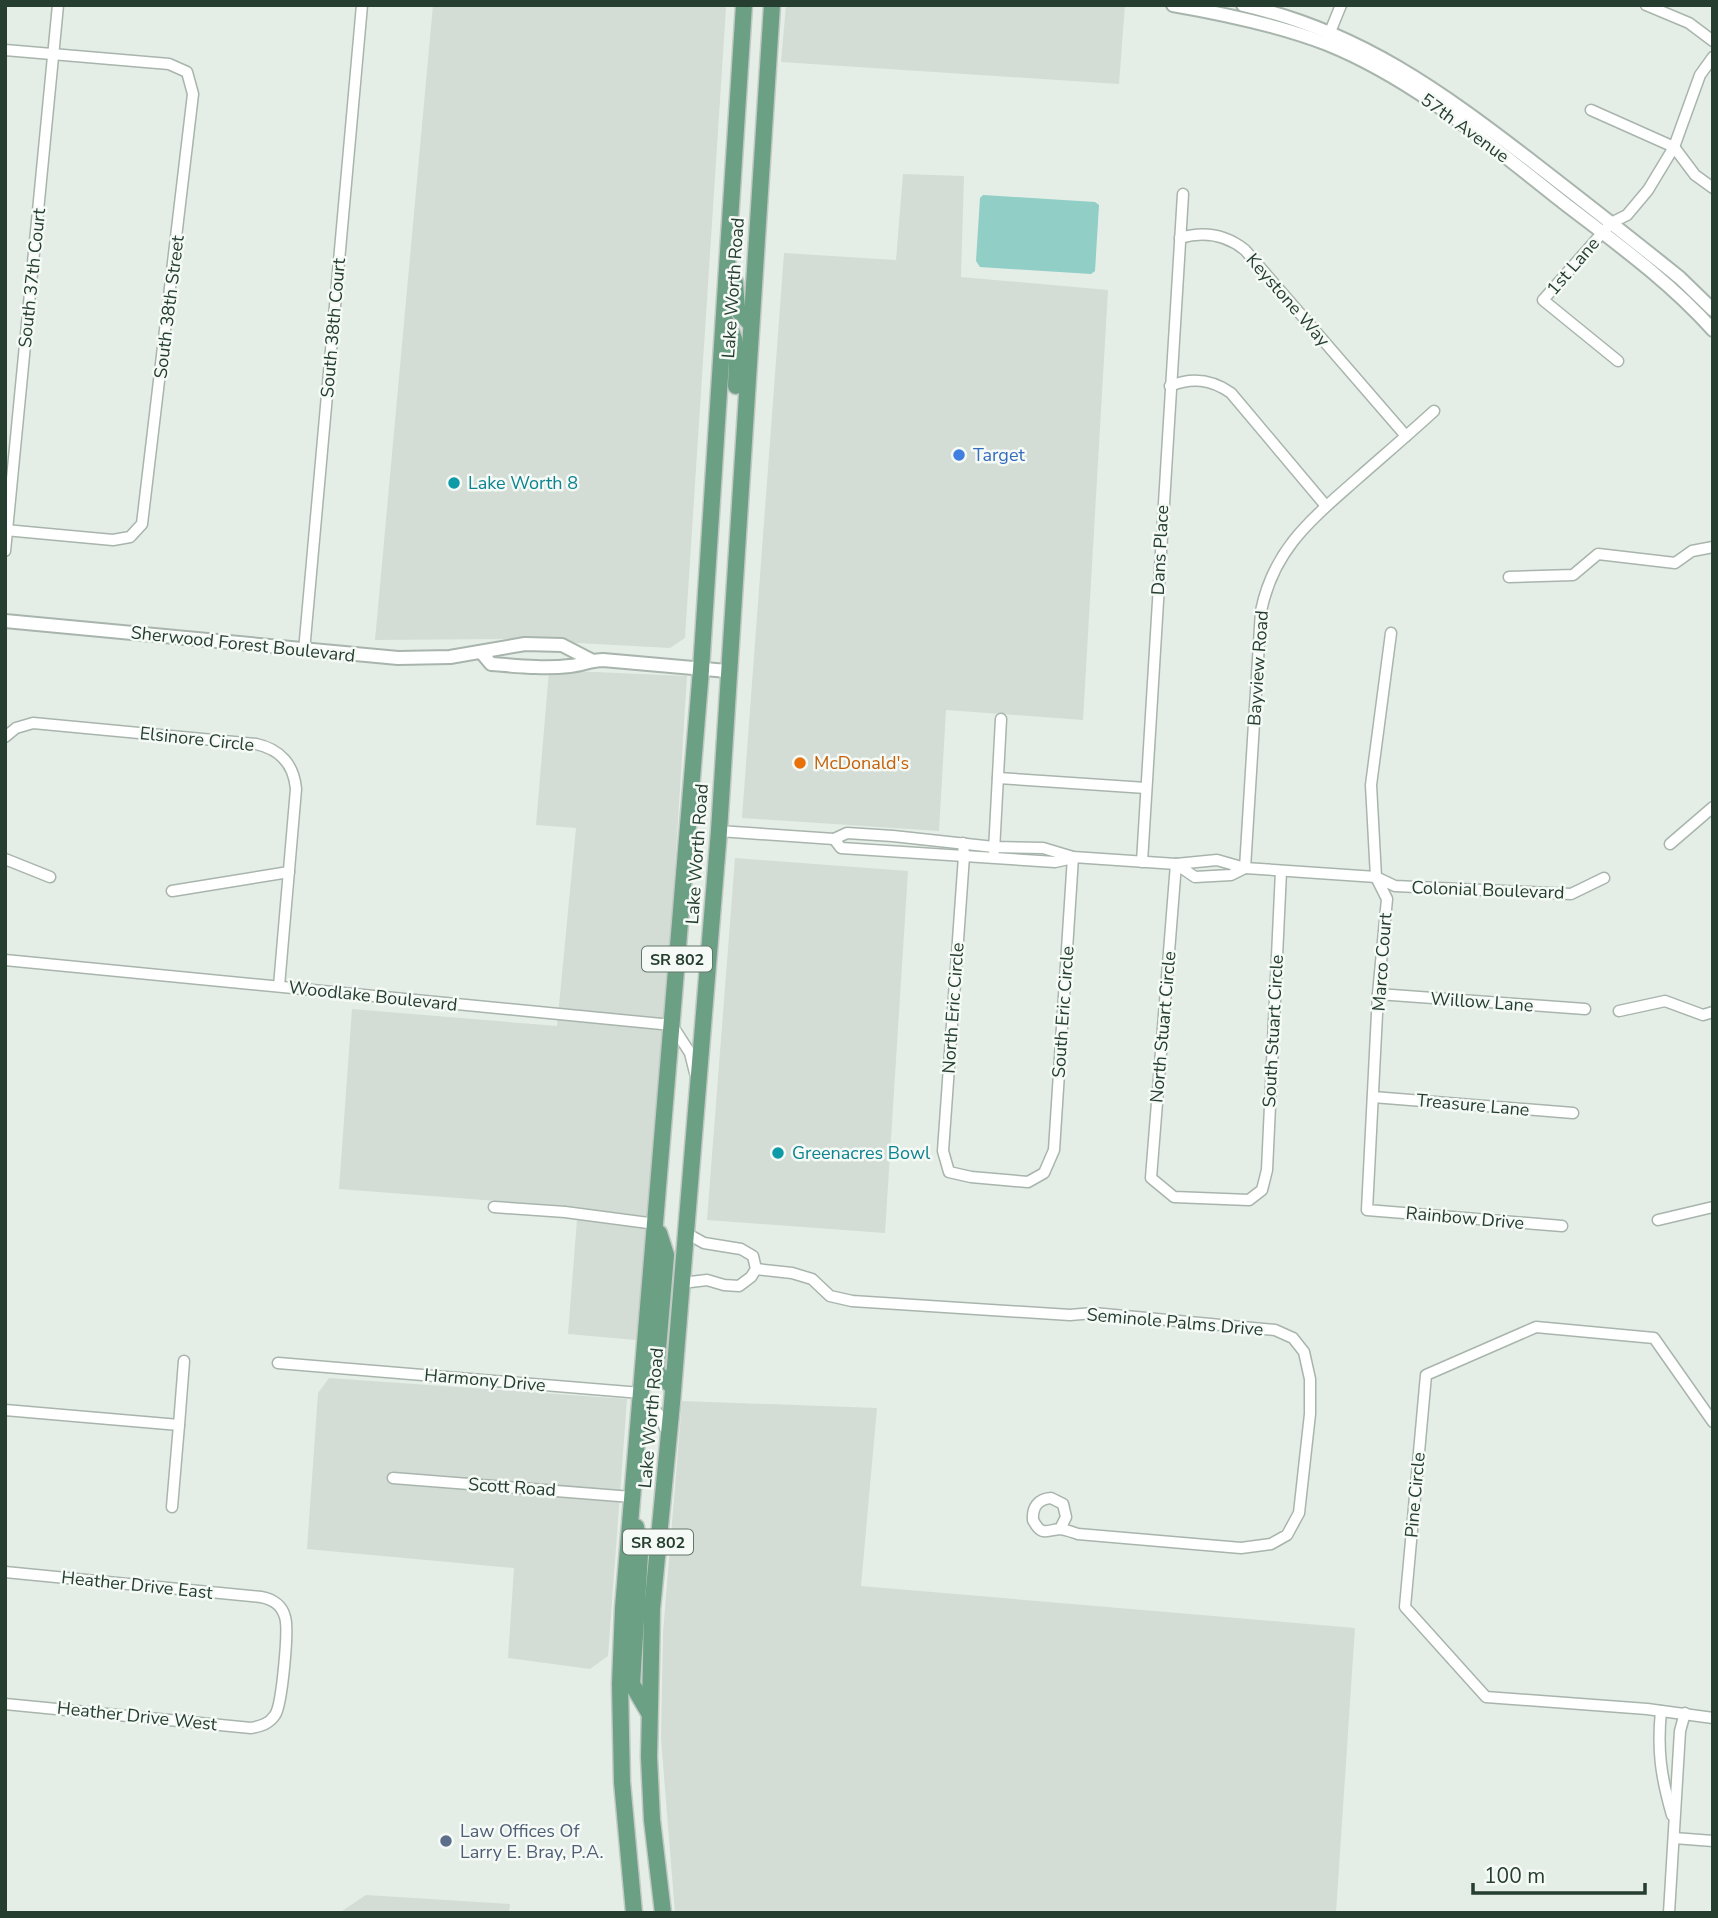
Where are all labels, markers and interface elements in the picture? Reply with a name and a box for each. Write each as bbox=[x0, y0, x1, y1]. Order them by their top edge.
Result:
street label: 57th Avenue bbox=[1416, 88, 1514, 168]
street label: South 37th Court bbox=[13, 206, 51, 349]
street label: Lake Worth Road bbox=[716, 217, 750, 359]
street label: 1st Lane bbox=[1541, 232, 1605, 300]
street label: South 38th Street bbox=[148, 233, 190, 380]
street label: Keystone Way bbox=[1241, 248, 1336, 352]
street label: South 38th Court bbox=[315, 257, 351, 399]
place label: Target bbox=[973, 443, 1025, 467]
marker: Target bbox=[951, 447, 967, 463]
place label: Lake Worth 8 bbox=[468, 471, 578, 495]
marker: Lake Worth 8 bbox=[446, 475, 462, 491]
street label: Dans Place bbox=[1146, 504, 1174, 596]
street label: Bayview Road bbox=[1242, 609, 1274, 727]
street label: Sherwood Forest Boulevard bbox=[130, 620, 356, 668]
street label: Elsinore Circle bbox=[139, 721, 255, 757]
place label: McDonald's bbox=[814, 751, 909, 775]
marker: McDonald's bbox=[792, 755, 808, 771]
street label: Lake Worth Road bbox=[680, 783, 714, 925]
street label: Colonial Boulevard bbox=[1411, 875, 1565, 905]
street label: Marco Court bbox=[1367, 911, 1397, 1012]
street label: North Eric Circle bbox=[936, 942, 970, 1074]
street label: South Eric Circle bbox=[1046, 945, 1080, 1079]
road number: SR 802 bbox=[642, 946, 712, 972]
street label: North Stuart Circle bbox=[1144, 950, 1182, 1104]
street label: South Stuart Circle bbox=[1257, 954, 1289, 1108]
street label: Woodlake Boulevard bbox=[287, 975, 459, 1017]
street label: Willow Lane bbox=[1430, 986, 1534, 1018]
street label: Treasure Lane bbox=[1416, 1088, 1530, 1122]
place label: Greenacres Bowl bbox=[792, 1141, 931, 1165]
marker: Greenacres Bowl bbox=[770, 1145, 786, 1161]
street label: Rainbow Drive bbox=[1405, 1201, 1525, 1235]
street label: Seminole Palms Drive bbox=[1086, 1302, 1264, 1342]
street label: Lake Worth Road bbox=[633, 1347, 669, 1489]
street label: Harmony Drive bbox=[423, 1363, 547, 1397]
street label: Pine Circle bbox=[1399, 1451, 1431, 1539]
street label: Scott Road bbox=[467, 1472, 557, 1502]
road number: SR 802 bbox=[623, 1530, 693, 1554]
street label: Heather Drive East bbox=[60, 1565, 215, 1605]
street label: Heather Drive West bbox=[56, 1696, 219, 1736]
place label: Law Offices Of Larry E. Bray, P.A. bbox=[460, 1819, 604, 1864]
marker: Law Offices Of Larry E. Bray, P.A. bbox=[438, 1833, 454, 1849]
scale bar bbox=[1473, 1852, 1644, 1896]
text: 100 m bbox=[1484, 1862, 1545, 1890]

